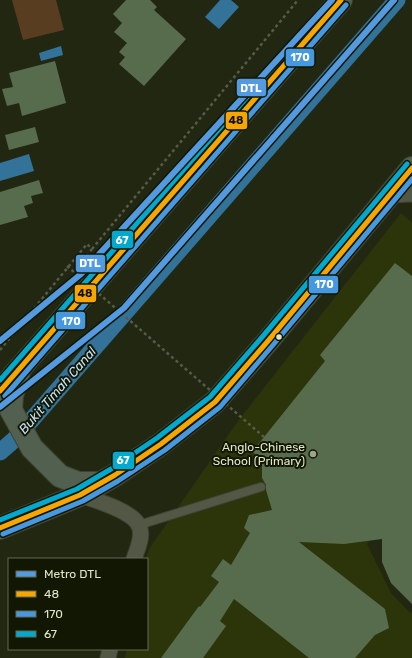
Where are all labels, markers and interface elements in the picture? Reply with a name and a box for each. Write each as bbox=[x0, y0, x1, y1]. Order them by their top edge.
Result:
line badge: 170 bbox=[285, 48, 315, 67]
text: 170 bbox=[290, 51, 310, 64]
line badge: DTL bbox=[236, 78, 267, 97]
text: DTL bbox=[240, 82, 262, 95]
line badge: 48 bbox=[225, 111, 248, 130]
text: 48 bbox=[229, 114, 243, 127]
line badge: 67 bbox=[111, 230, 134, 249]
text: 67 bbox=[115, 234, 129, 247]
line badge: DTL bbox=[75, 254, 106, 273]
text: DTL bbox=[79, 257, 101, 270]
line badge: 170 bbox=[308, 275, 339, 294]
text: 170 bbox=[314, 278, 334, 291]
line badge: 48 bbox=[74, 284, 97, 303]
text: 48 bbox=[78, 287, 92, 300]
line badge: 170 bbox=[55, 311, 86, 330]
text: 170 bbox=[61, 315, 81, 328]
unlabelled marker bbox=[274, 332, 284, 342]
water label: Bukit Timah Canal bbox=[16, 343, 100, 437]
place label: Anglo-Chinese School (Primary) bbox=[213, 440, 305, 468]
marker: Anglo-Chinese School (Primary) bbox=[308, 449, 318, 459]
line badge: 67 bbox=[112, 451, 135, 470]
text: 67 bbox=[116, 454, 130, 467]
legend bbox=[8, 558, 148, 650]
text: Metro DTL bbox=[44, 567, 101, 581]
text: 48 bbox=[44, 587, 59, 601]
text: 170 bbox=[44, 607, 63, 621]
text: 67 bbox=[44, 627, 57, 641]

